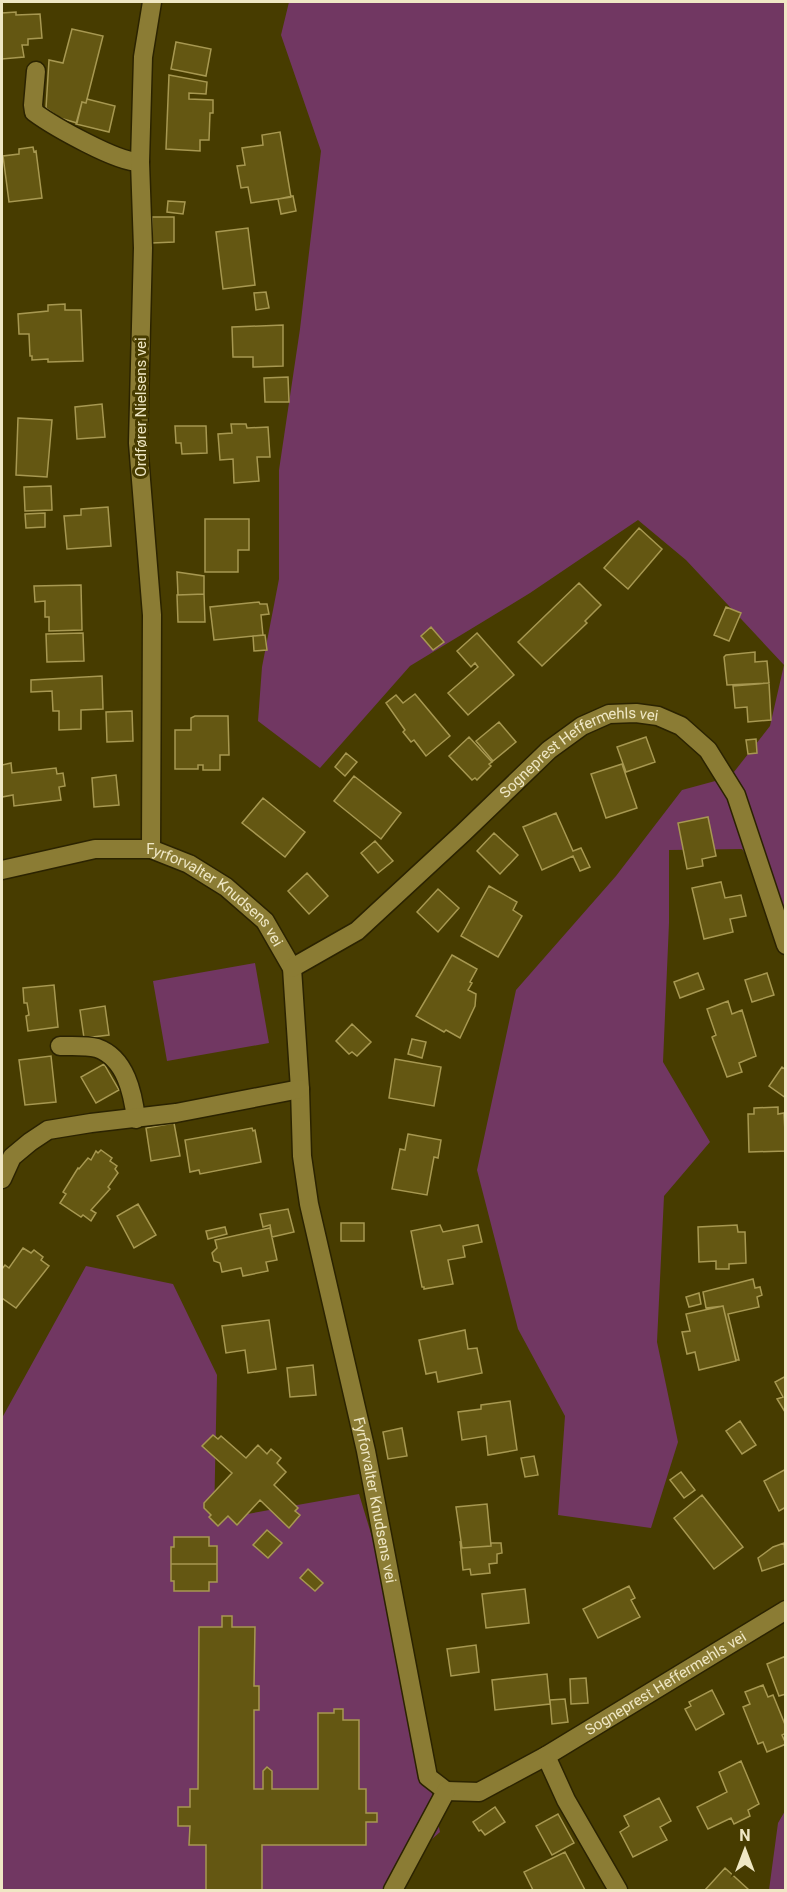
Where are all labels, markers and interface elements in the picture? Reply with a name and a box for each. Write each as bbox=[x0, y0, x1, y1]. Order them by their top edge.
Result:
street label: Ordfører Nielsens vei bbox=[132, 337, 150, 477]
street label: Sogneprest Heffermehls vei bbox=[496, 704, 660, 802]
street label: Fyrforvalter Knudsens vei bbox=[146, 840, 287, 950]
street label: Fyrforvalter Knudsens vei bbox=[350, 1415, 400, 1585]
street label: Sogneprest Heffermehls vei bbox=[582, 1627, 749, 1739]
north arrow bbox=[715, 1820, 775, 1880]
text: N bbox=[739, 1826, 751, 1845]

